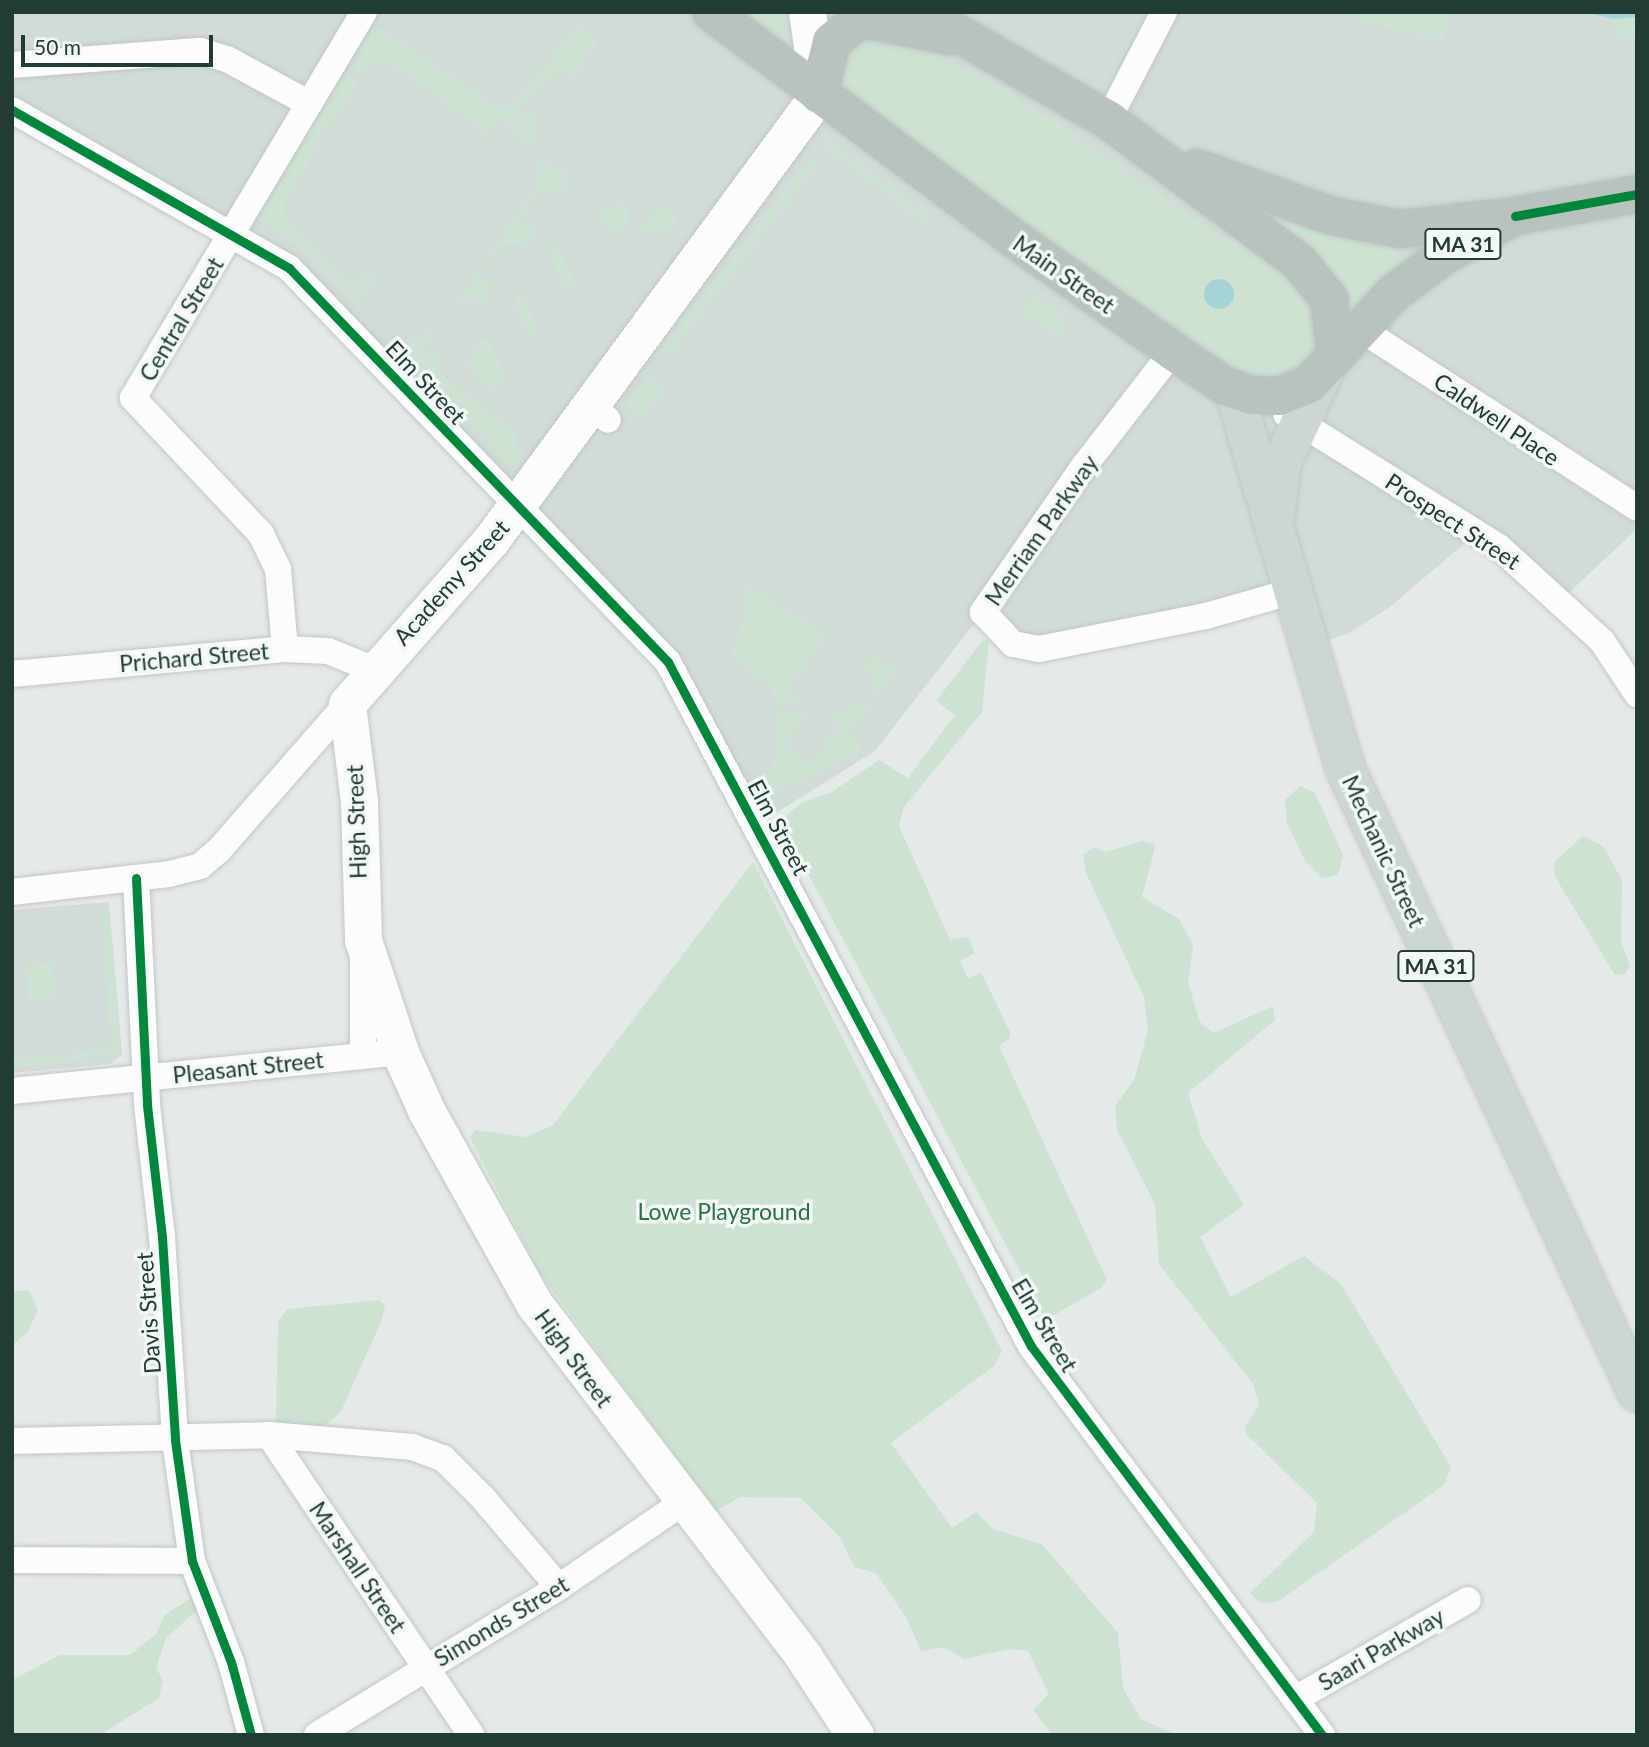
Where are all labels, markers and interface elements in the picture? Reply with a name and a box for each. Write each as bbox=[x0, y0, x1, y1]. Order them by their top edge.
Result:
scale bar bbox=[24, 21, 217, 65]
text: 50 m bbox=[34, 34, 81, 59]
road number: MA 31 bbox=[1423, 226, 1503, 262]
street label: Main Street bbox=[1008, 229, 1120, 319]
street label: Central Street bbox=[133, 252, 229, 386]
street label: Elm Street bbox=[380, 335, 472, 429]
street label: Caldwell Place bbox=[1429, 367, 1565, 471]
street label: Merriam Parkway bbox=[979, 449, 1103, 611]
street label: Prospect Street bbox=[1380, 467, 1526, 575]
street label: Academy Street bbox=[387, 513, 515, 651]
street label: Prichard Street bbox=[118, 637, 270, 677]
street label: High Street bbox=[340, 764, 372, 880]
street label: Mechanic Street bbox=[1337, 771, 1431, 931]
street label: Elm Street bbox=[742, 775, 816, 879]
road number: MA 31 bbox=[1396, 948, 1476, 984]
street label: Pleasant Street bbox=[171, 1045, 325, 1089]
park label: Lowe Playground bbox=[637, 1197, 811, 1225]
street label: Davis Street bbox=[130, 1251, 166, 1375]
street label: Elm Street bbox=[1006, 1273, 1084, 1377]
street label: High Street bbox=[529, 1304, 619, 1412]
street label: Marshall Street bbox=[304, 1496, 412, 1638]
street label: Simonds Street bbox=[429, 1570, 573, 1672]
street label: Saari Parkway bbox=[1313, 1602, 1449, 1696]

